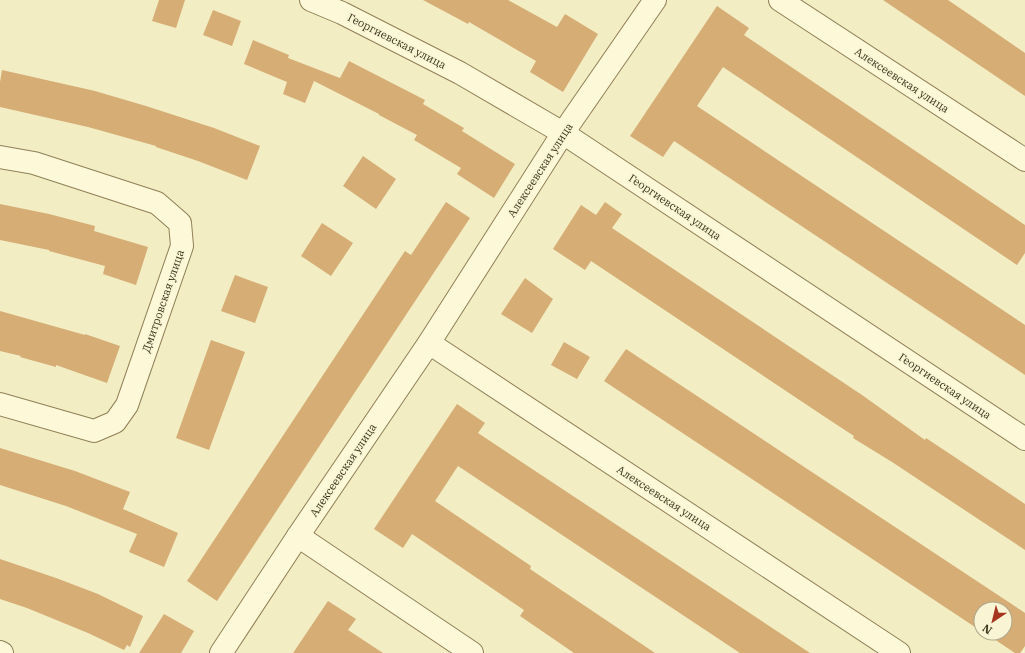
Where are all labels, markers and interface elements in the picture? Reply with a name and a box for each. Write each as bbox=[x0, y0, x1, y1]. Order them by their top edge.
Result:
street label: Георгиевская улица bbox=[345, 10, 449, 72]
street label: Алексеевская улица bbox=[852, 44, 952, 116]
street label: Алексеевская улица bbox=[504, 120, 576, 220]
street label: Георгиевская улица bbox=[626, 171, 724, 243]
street label: Дмитровская улица bbox=[139, 248, 187, 354]
street label: Георгиевская улица bbox=[896, 350, 994, 422]
street label: Алексеевская улица bbox=[307, 421, 379, 519]
street label: Алексеевская улица bbox=[614, 462, 714, 534]
north arrow bbox=[973, 601, 1013, 641]
text: N bbox=[979, 621, 995, 637]

